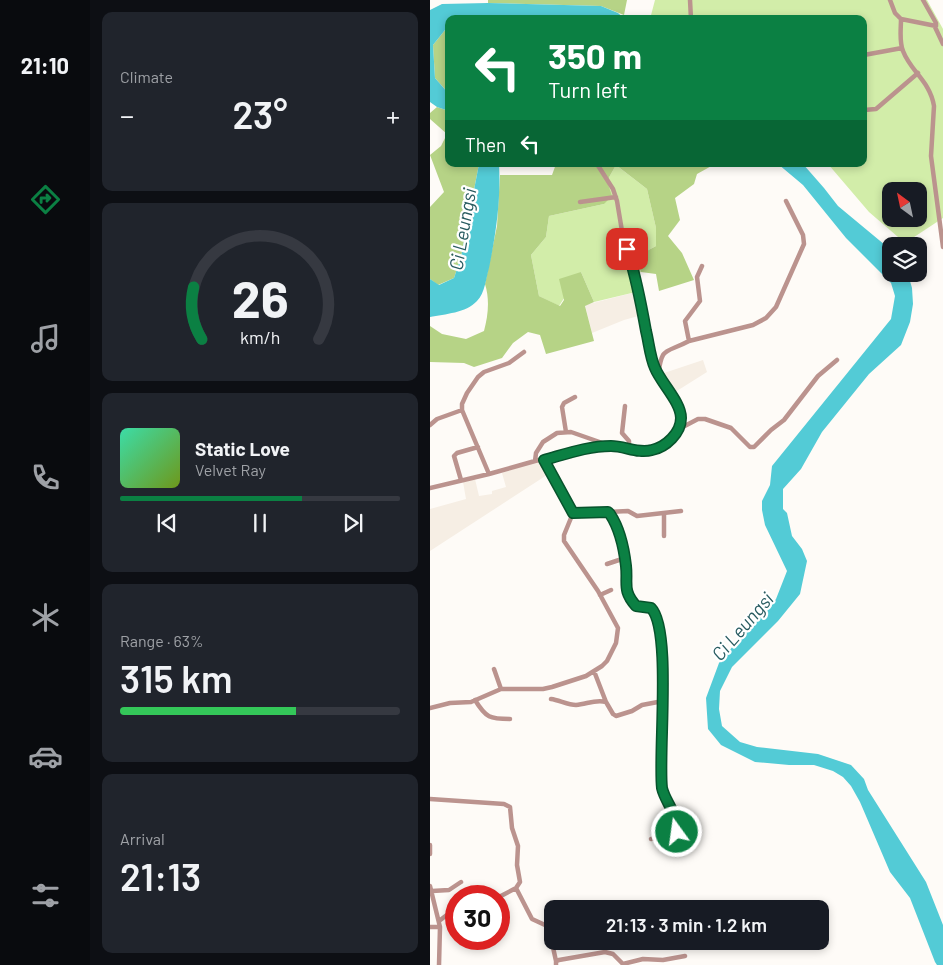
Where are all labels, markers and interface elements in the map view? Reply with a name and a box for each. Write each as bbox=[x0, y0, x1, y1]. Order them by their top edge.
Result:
text: 350 m bbox=[548, 34, 642, 76]
icon: left bbox=[465, 35, 530, 100]
text: 21:10 bbox=[21, 52, 69, 78]
text: Climate bbox=[120, 67, 173, 86]
text: Turn left bbox=[548, 76, 628, 102]
text: 23° bbox=[232, 91, 288, 137]
text: − bbox=[120, 98, 134, 132]
text: + bbox=[386, 98, 400, 132]
icon: left bbox=[516, 130, 544, 158]
text: Then bbox=[465, 133, 506, 156]
icon: directions bbox=[28, 182, 63, 217]
north arrow bbox=[882, 182, 928, 228]
map controls bbox=[882, 182, 927, 282]
water label: Ci Leungsi bbox=[443, 186, 481, 272]
pin bbox=[606, 228, 648, 270]
icon: arrive bbox=[613, 235, 641, 263]
button: layers bbox=[882, 237, 927, 282]
text: 26 bbox=[231, 266, 289, 328]
icon: music bbox=[28, 321, 63, 356]
text: km/h bbox=[240, 326, 280, 348]
text: Static Love bbox=[195, 437, 290, 460]
icon: phone bbox=[28, 460, 63, 495]
text: Velvet Ray bbox=[195, 460, 266, 479]
icon: previous bbox=[153, 509, 181, 537]
icon: pause bbox=[246, 509, 274, 537]
icon: next bbox=[339, 509, 367, 537]
water label: Ci Leungsi bbox=[706, 587, 778, 665]
icon: climate bbox=[28, 600, 63, 635]
text: Range · 63% bbox=[120, 631, 204, 650]
text: 315 km bbox=[120, 655, 233, 701]
icon: car bbox=[28, 739, 63, 774]
position arrow bbox=[650, 805, 702, 857]
text: Arrival bbox=[120, 829, 165, 848]
text: 21:13 bbox=[120, 853, 201, 899]
icon: filters bbox=[28, 878, 63, 913]
speed limit sign: 30 bbox=[445, 885, 510, 950]
text: 21:13 · 3 min · 1.2 km bbox=[606, 913, 767, 936]

